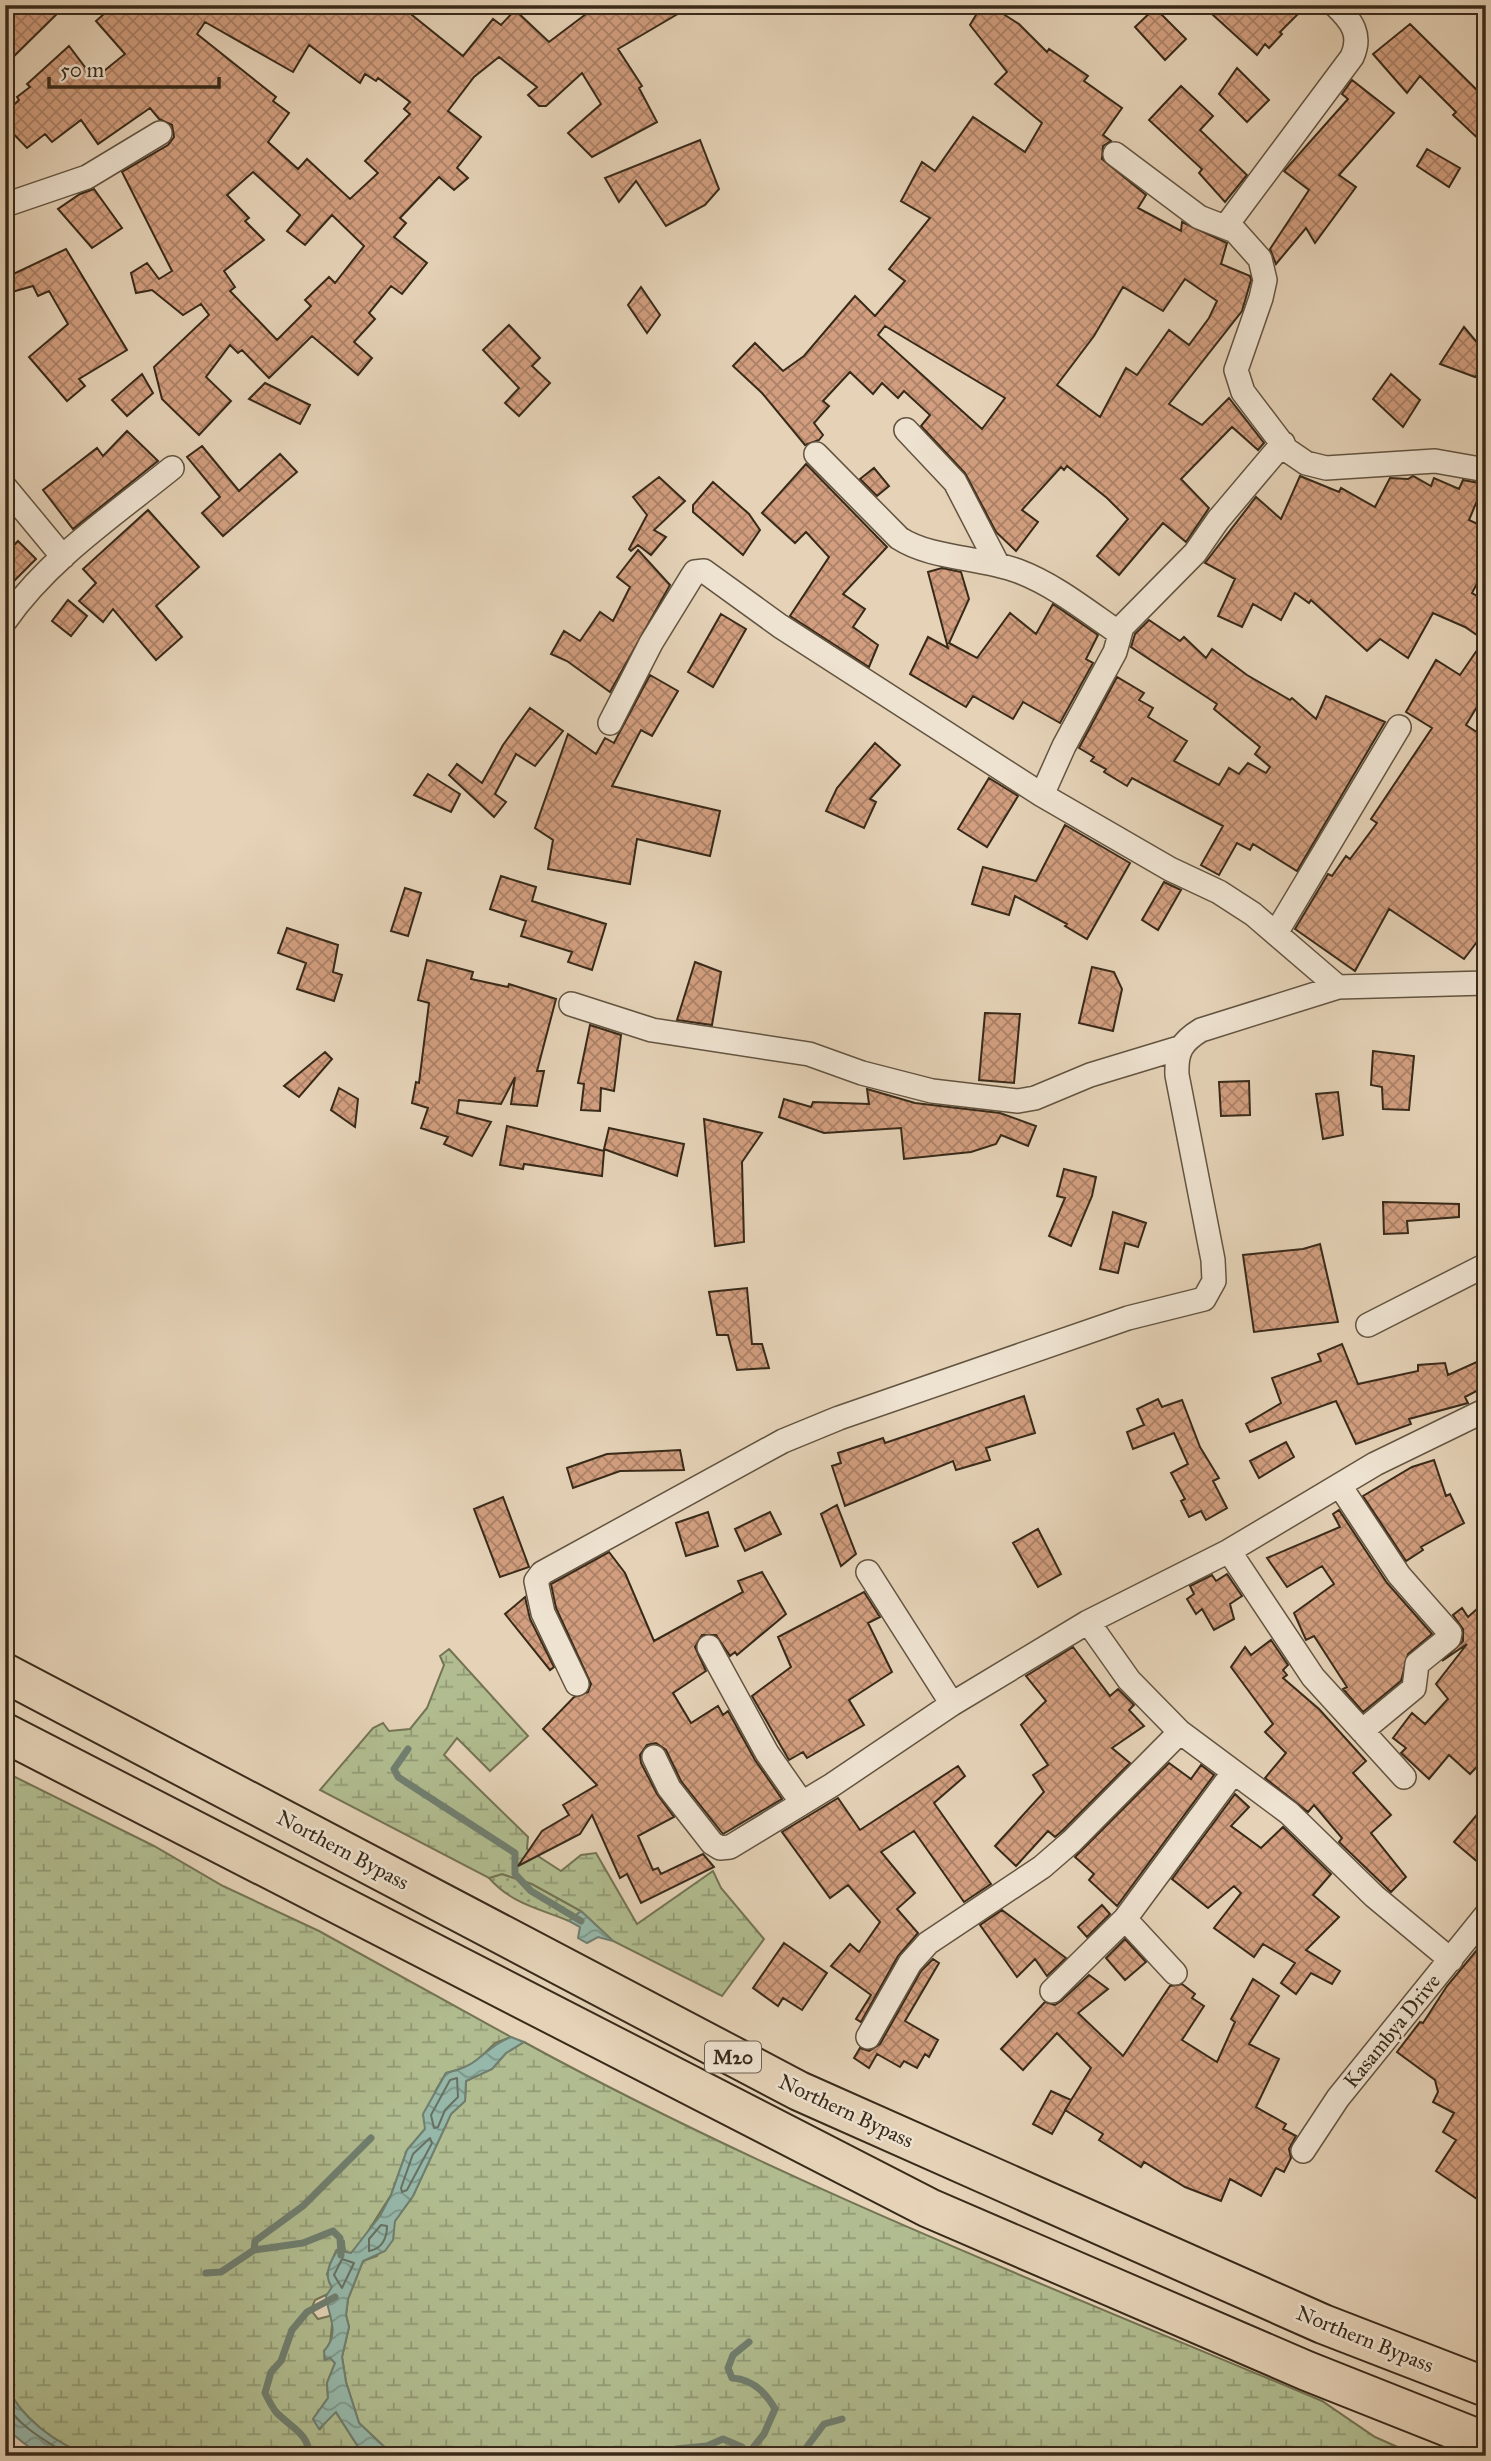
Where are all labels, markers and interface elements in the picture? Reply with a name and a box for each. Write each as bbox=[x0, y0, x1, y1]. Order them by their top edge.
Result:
scale bar bbox=[49, 46, 219, 90]
text: 50 m bbox=[60, 57, 105, 83]
street label: Northern Bypass bbox=[272, 1804, 414, 1896]
street label: Kasambya Drive bbox=[1338, 1968, 1446, 2093]
road number: M20 bbox=[705, 2041, 761, 2072]
street label: Northern Bypass bbox=[774, 2068, 918, 2154]
street label: Northern Bypass bbox=[1293, 2300, 1437, 2378]

